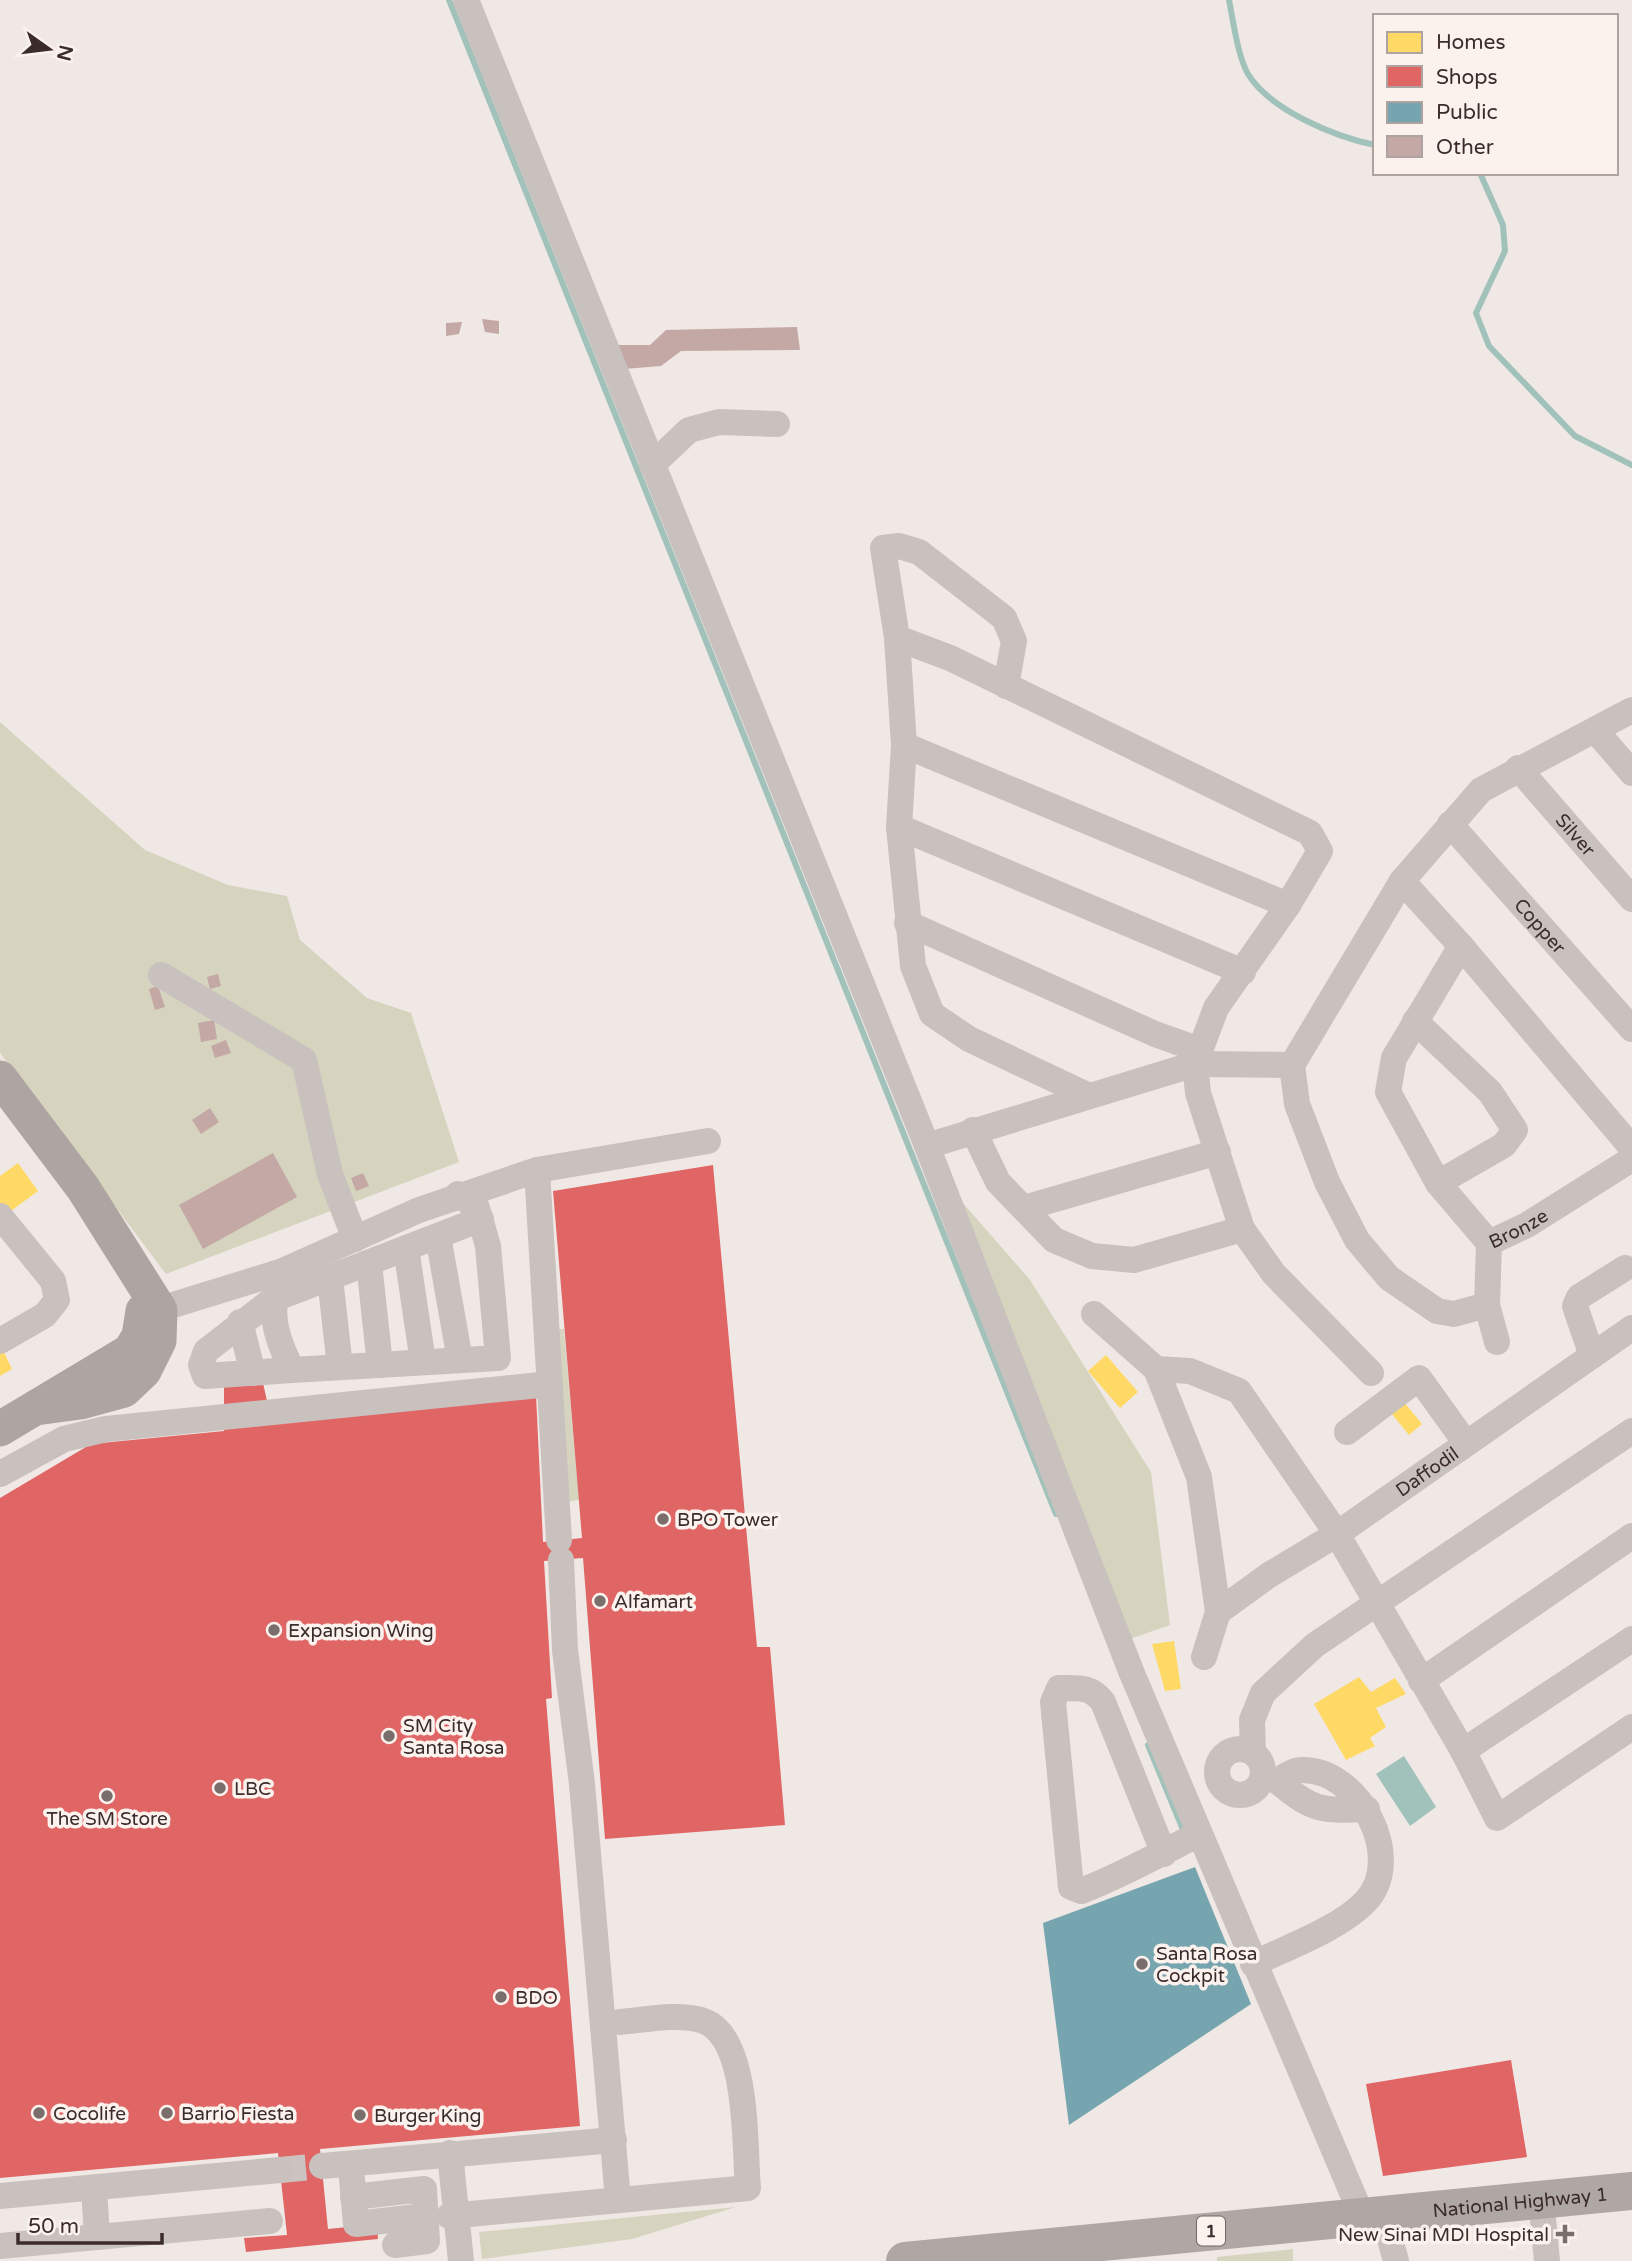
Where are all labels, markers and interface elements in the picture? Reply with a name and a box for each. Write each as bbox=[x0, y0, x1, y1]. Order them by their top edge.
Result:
north arrow bbox=[14, 14, 84, 84]
legend bbox=[1373, 14, 1618, 175]
text: Homes bbox=[1436, 30, 1506, 55]
text: N bbox=[52, 43, 77, 63]
text: Shops bbox=[1436, 65, 1498, 90]
text: Public bbox=[1436, 100, 1498, 125]
text: Other bbox=[1436, 135, 1494, 160]
street label: Silver bbox=[1551, 809, 1600, 861]
street label: Copper bbox=[1509, 894, 1570, 959]
street label: Bronze bbox=[1486, 1205, 1552, 1253]
street label: Daffodil bbox=[1392, 1443, 1463, 1502]
place label: BPO Tower bbox=[677, 1509, 779, 1531]
marker: BPO Tower bbox=[655, 1511, 671, 1527]
place label: Alfamart bbox=[614, 1591, 693, 1613]
marker: Alfamart bbox=[592, 1593, 608, 1609]
place label: Expansion Wing bbox=[288, 1620, 434, 1642]
marker: Expansion Wing bbox=[266, 1622, 282, 1638]
place label: SM City Santa Rosa bbox=[403, 1715, 504, 1759]
marker: SM City Santa Rosa bbox=[381, 1728, 397, 1744]
place label: LBC bbox=[234, 1778, 271, 1800]
marker: LBC bbox=[212, 1780, 228, 1796]
marker: The SM Store bbox=[99, 1788, 115, 1804]
place label: The SM Store bbox=[46, 1808, 168, 1830]
place label: Santa Rosa Cockpit bbox=[1156, 1943, 1257, 1987]
marker: Santa Rosa Cockpit bbox=[1134, 1956, 1150, 1972]
place label: BDO bbox=[515, 1987, 558, 2009]
marker: BDO bbox=[493, 1989, 509, 2005]
place label: Cocolife bbox=[53, 2103, 126, 2125]
place label: Barrio Fiesta bbox=[181, 2103, 294, 2125]
marker: Cocolife bbox=[31, 2105, 47, 2121]
marker: Barrio Fiesta bbox=[159, 2105, 175, 2121]
place label: Burger King bbox=[374, 2105, 482, 2127]
marker: Burger King bbox=[352, 2107, 368, 2123]
street label: National Highway 1 bbox=[1432, 2183, 1609, 2222]
scale bar bbox=[18, 2202, 161, 2246]
text: 50 m bbox=[28, 2214, 79, 2239]
road number: 1 bbox=[1197, 2216, 1225, 2246]
place label: New Sinai MDI Hospital bbox=[1338, 2224, 1549, 2246]
marker: New Sinai MDI Hospital bbox=[1555, 2224, 1575, 2244]

